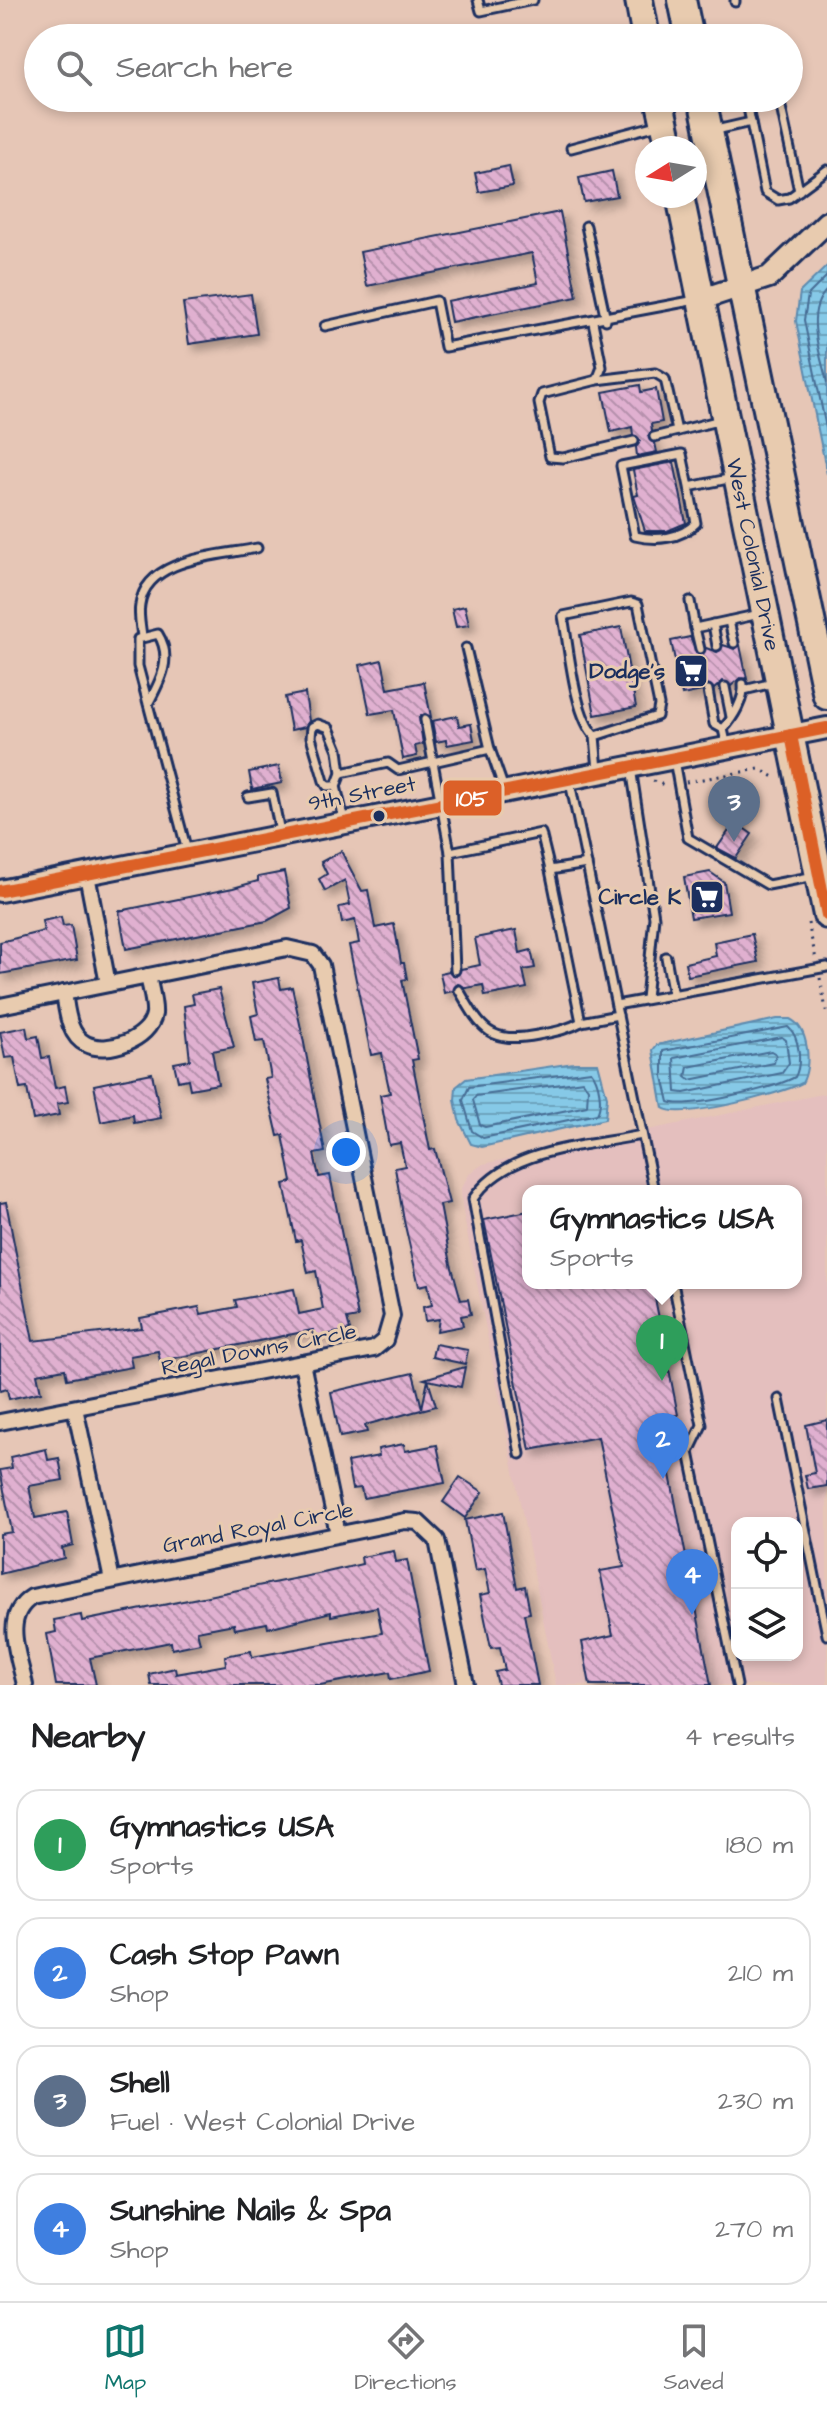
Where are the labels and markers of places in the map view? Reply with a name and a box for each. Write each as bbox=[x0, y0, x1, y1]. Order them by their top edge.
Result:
supermarket icon: Dodge's bbox=[672, 652, 710, 690]
place label: Dodge's bbox=[589, 656, 665, 688]
pin: 3 bbox=[708, 776, 760, 842]
unlabelled marker bbox=[371, 808, 387, 824]
supermarket icon: Circle K bbox=[688, 878, 726, 916]
place label: Circle K bbox=[599, 882, 682, 913]
pin: 1 bbox=[636, 1315, 688, 1381]
pin: 2 bbox=[637, 1413, 689, 1479]
pin: 4 bbox=[666, 1549, 718, 1615]

